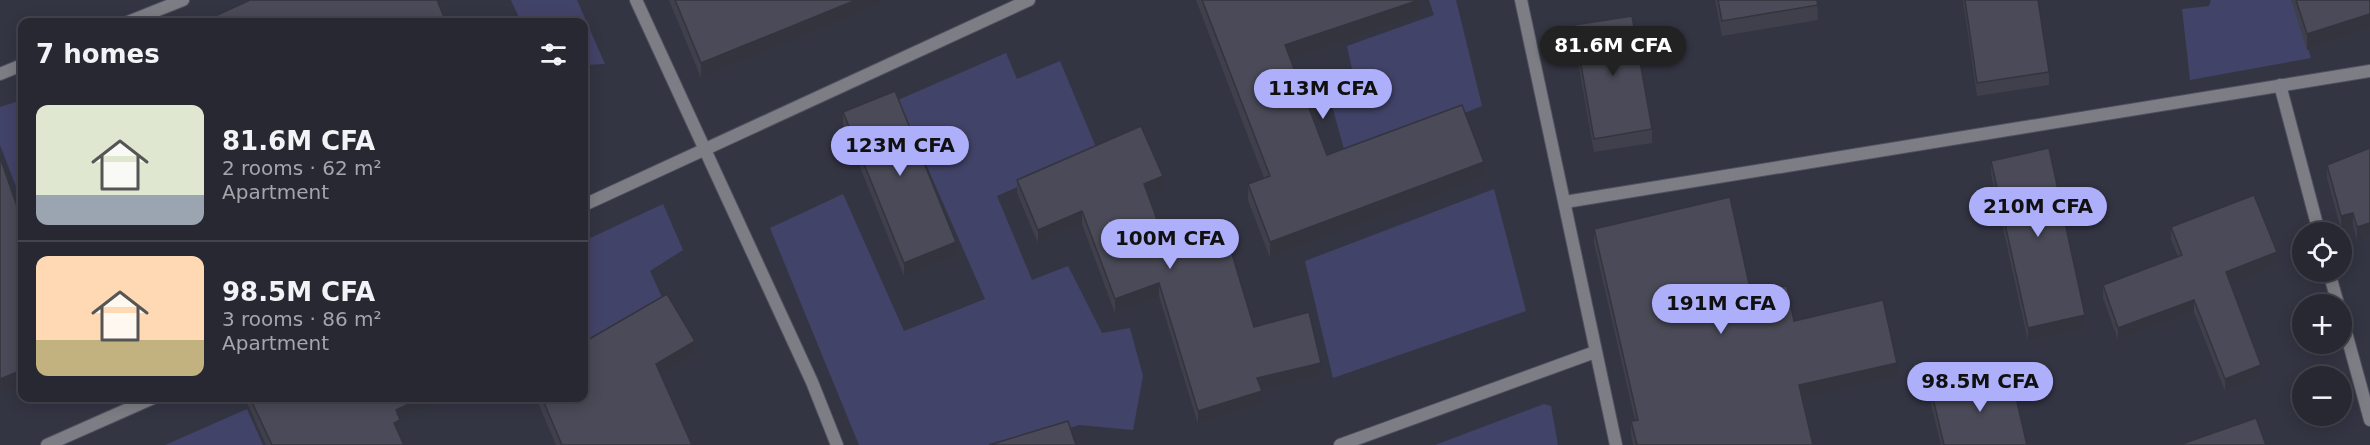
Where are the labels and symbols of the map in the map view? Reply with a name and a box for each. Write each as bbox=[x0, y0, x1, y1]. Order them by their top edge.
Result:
pin: 81.6M CFA bbox=[1544, 26, 1682, 77]
pin: 113M CFA bbox=[1261, 69, 1385, 120]
pin: 123M CFA bbox=[838, 126, 962, 177]
pin: 210M CFA bbox=[1976, 187, 2100, 238]
pin: 100M CFA bbox=[1108, 219, 1232, 270]
pin: 191M CFA bbox=[1659, 284, 1783, 335]
pin: 98.5M CFA bbox=[1911, 362, 2049, 413]

